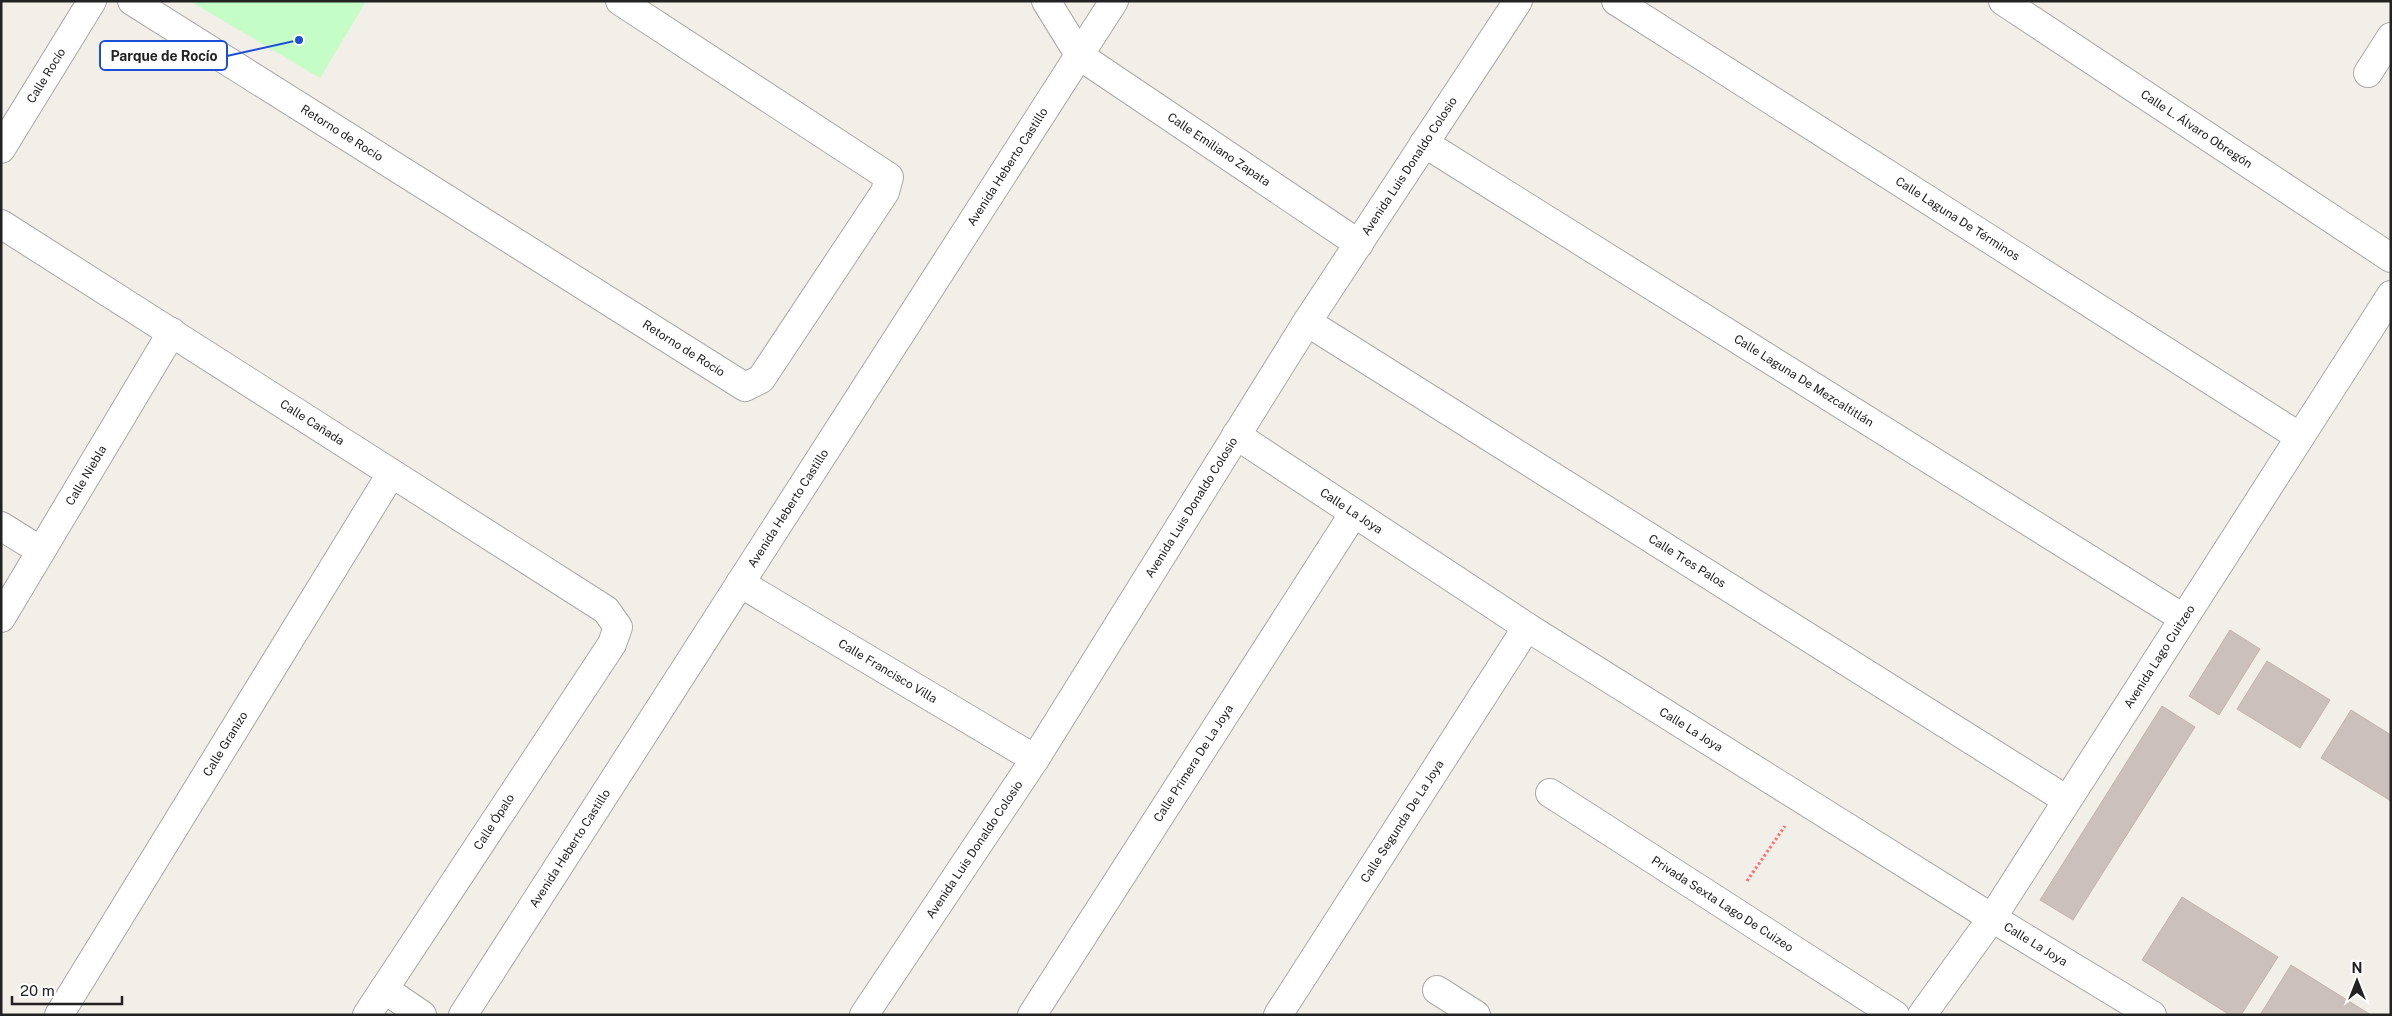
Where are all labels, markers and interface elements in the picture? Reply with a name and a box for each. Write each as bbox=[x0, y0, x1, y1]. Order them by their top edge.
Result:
callout: Parque de Rocío bbox=[100, 41, 227, 70]
street label: Calle Rocío bbox=[24, 45, 68, 106]
text: Parque de Rocío bbox=[110, 48, 218, 64]
street label: Calle L. Álvaro Obregón bbox=[2138, 87, 2255, 171]
street label: Avenida Luis Donaldo Colosio bbox=[1359, 94, 1460, 238]
street label: Retorno de Rocío bbox=[298, 102, 386, 164]
street label: Avenida Heberto Castillo bbox=[964, 105, 1051, 229]
street label: Calle Emiliano Zapata bbox=[1165, 110, 1273, 189]
street label: Calle Laguna De Términos bbox=[1893, 174, 2022, 263]
street label: Retorno de Rocío bbox=[640, 317, 728, 380]
street label: Calle Laguna De Mezcaltitlán bbox=[1731, 332, 1876, 430]
street label: Calle Cañada bbox=[277, 397, 347, 448]
street label: Avenida Luis Donaldo Colosio bbox=[1142, 435, 1241, 580]
street label: Calle Niebla bbox=[63, 443, 110, 508]
street label: Avenida Heberto Castillo bbox=[745, 446, 831, 570]
street label: Calle La Joya bbox=[1317, 485, 1385, 537]
street label: Calle Tres Palos bbox=[1646, 532, 1728, 591]
street label: Avenida Lago Cuitzeo bbox=[2121, 602, 2198, 711]
street label: Calle Francisco Villa bbox=[836, 636, 940, 706]
street label: Calle Primera De La Joya bbox=[1151, 702, 1236, 825]
street label: Calle La Joya bbox=[1657, 705, 1725, 755]
street label: Calle Granizo bbox=[200, 709, 251, 779]
street label: Calle Segunda De La Joya bbox=[1358, 758, 1447, 885]
street label: Avenida Luis Donaldo Colosio bbox=[923, 778, 1026, 921]
street label: Avenida Heberto Castillo bbox=[527, 786, 613, 910]
street label: Calle Ópalo bbox=[471, 791, 517, 853]
street label: Privada Sexta Lago De Cuizeo bbox=[1649, 853, 1796, 955]
street label: Calle La Joya bbox=[2001, 920, 2070, 969]
north arrow bbox=[2332, 956, 2382, 1006]
text: N bbox=[2352, 960, 2362, 976]
scale bar bbox=[12, 974, 122, 1006]
text: 20 m bbox=[20, 982, 55, 999]

